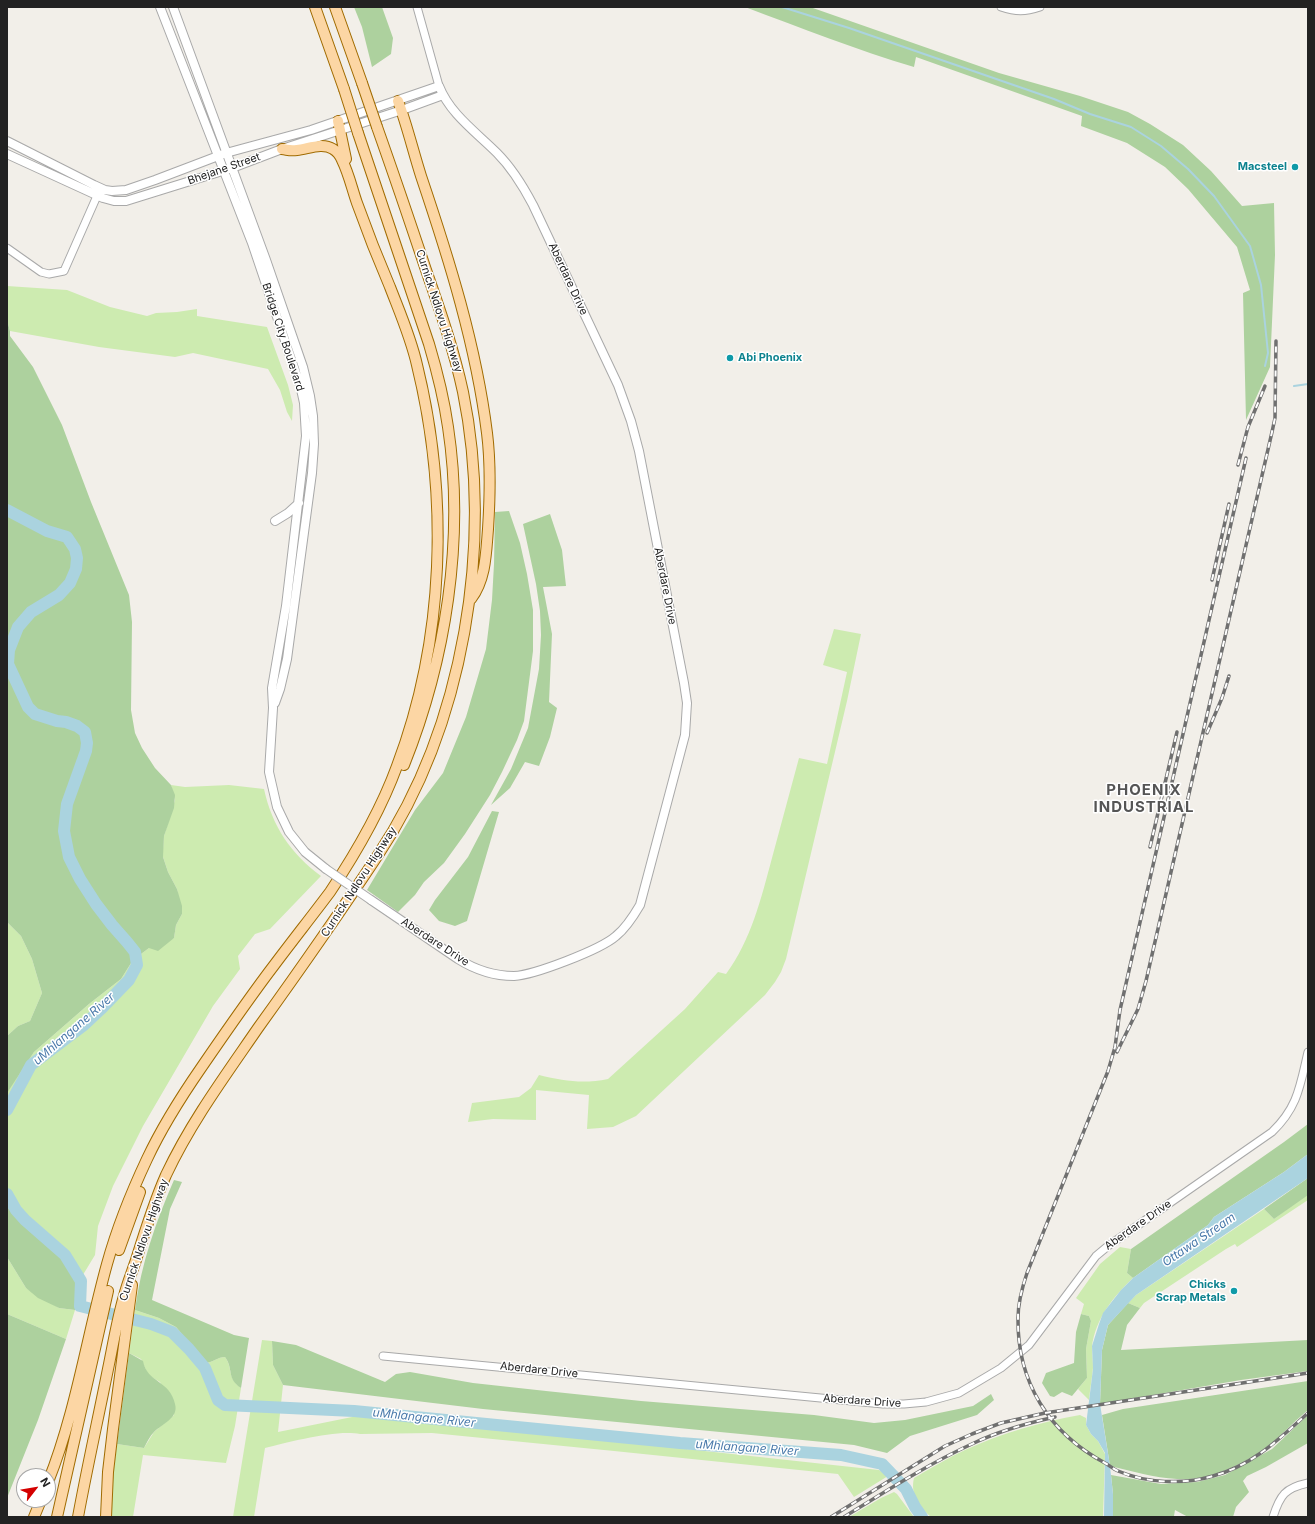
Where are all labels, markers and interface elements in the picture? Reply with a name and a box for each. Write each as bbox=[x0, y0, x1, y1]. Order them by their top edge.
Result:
street label: Bhejane Street bbox=[186, 150, 262, 188]
place label: Macsteel bbox=[1238, 160, 1287, 174]
marker: Macsteel bbox=[1290, 162, 1300, 172]
street label: Aberdare Drive bbox=[545, 241, 591, 317]
street label: Curnick Ndlovu Highway bbox=[413, 248, 465, 374]
street label: Bridge City Boulevard bbox=[259, 281, 307, 393]
place label: Abi Phoenix bbox=[738, 351, 802, 365]
marker: Abi Phoenix bbox=[725, 353, 735, 363]
street label: Aberdare Drive bbox=[651, 546, 679, 626]
district label: PHOENIX INDUSTRIAL bbox=[1093, 781, 1195, 816]
street label: Curnick Ndlovu Highway bbox=[318, 824, 400, 940]
street label: Aberdare Drive bbox=[399, 915, 471, 969]
water label: uMhlangane River bbox=[30, 990, 118, 1068]
street label: Curnick Ndlovu Highway bbox=[117, 1177, 171, 1303]
street label: Aberdare Drive bbox=[1102, 1197, 1174, 1253]
water label: Ottawa Stream bbox=[1160, 1210, 1238, 1270]
place label: Chicks Scrap Metals bbox=[1156, 1278, 1226, 1304]
marker: Chicks Scrap Metals bbox=[1229, 1286, 1239, 1296]
street label: Aberdare Drive bbox=[499, 1359, 579, 1381]
street label: Aberdare Drive bbox=[822, 1392, 902, 1410]
water label: uMhlangane River bbox=[372, 1405, 476, 1431]
water label: uMhlangane River bbox=[695, 1437, 799, 1459]
north arrow bbox=[16, 1468, 56, 1508]
text: N bbox=[37, 1475, 54, 1490]

